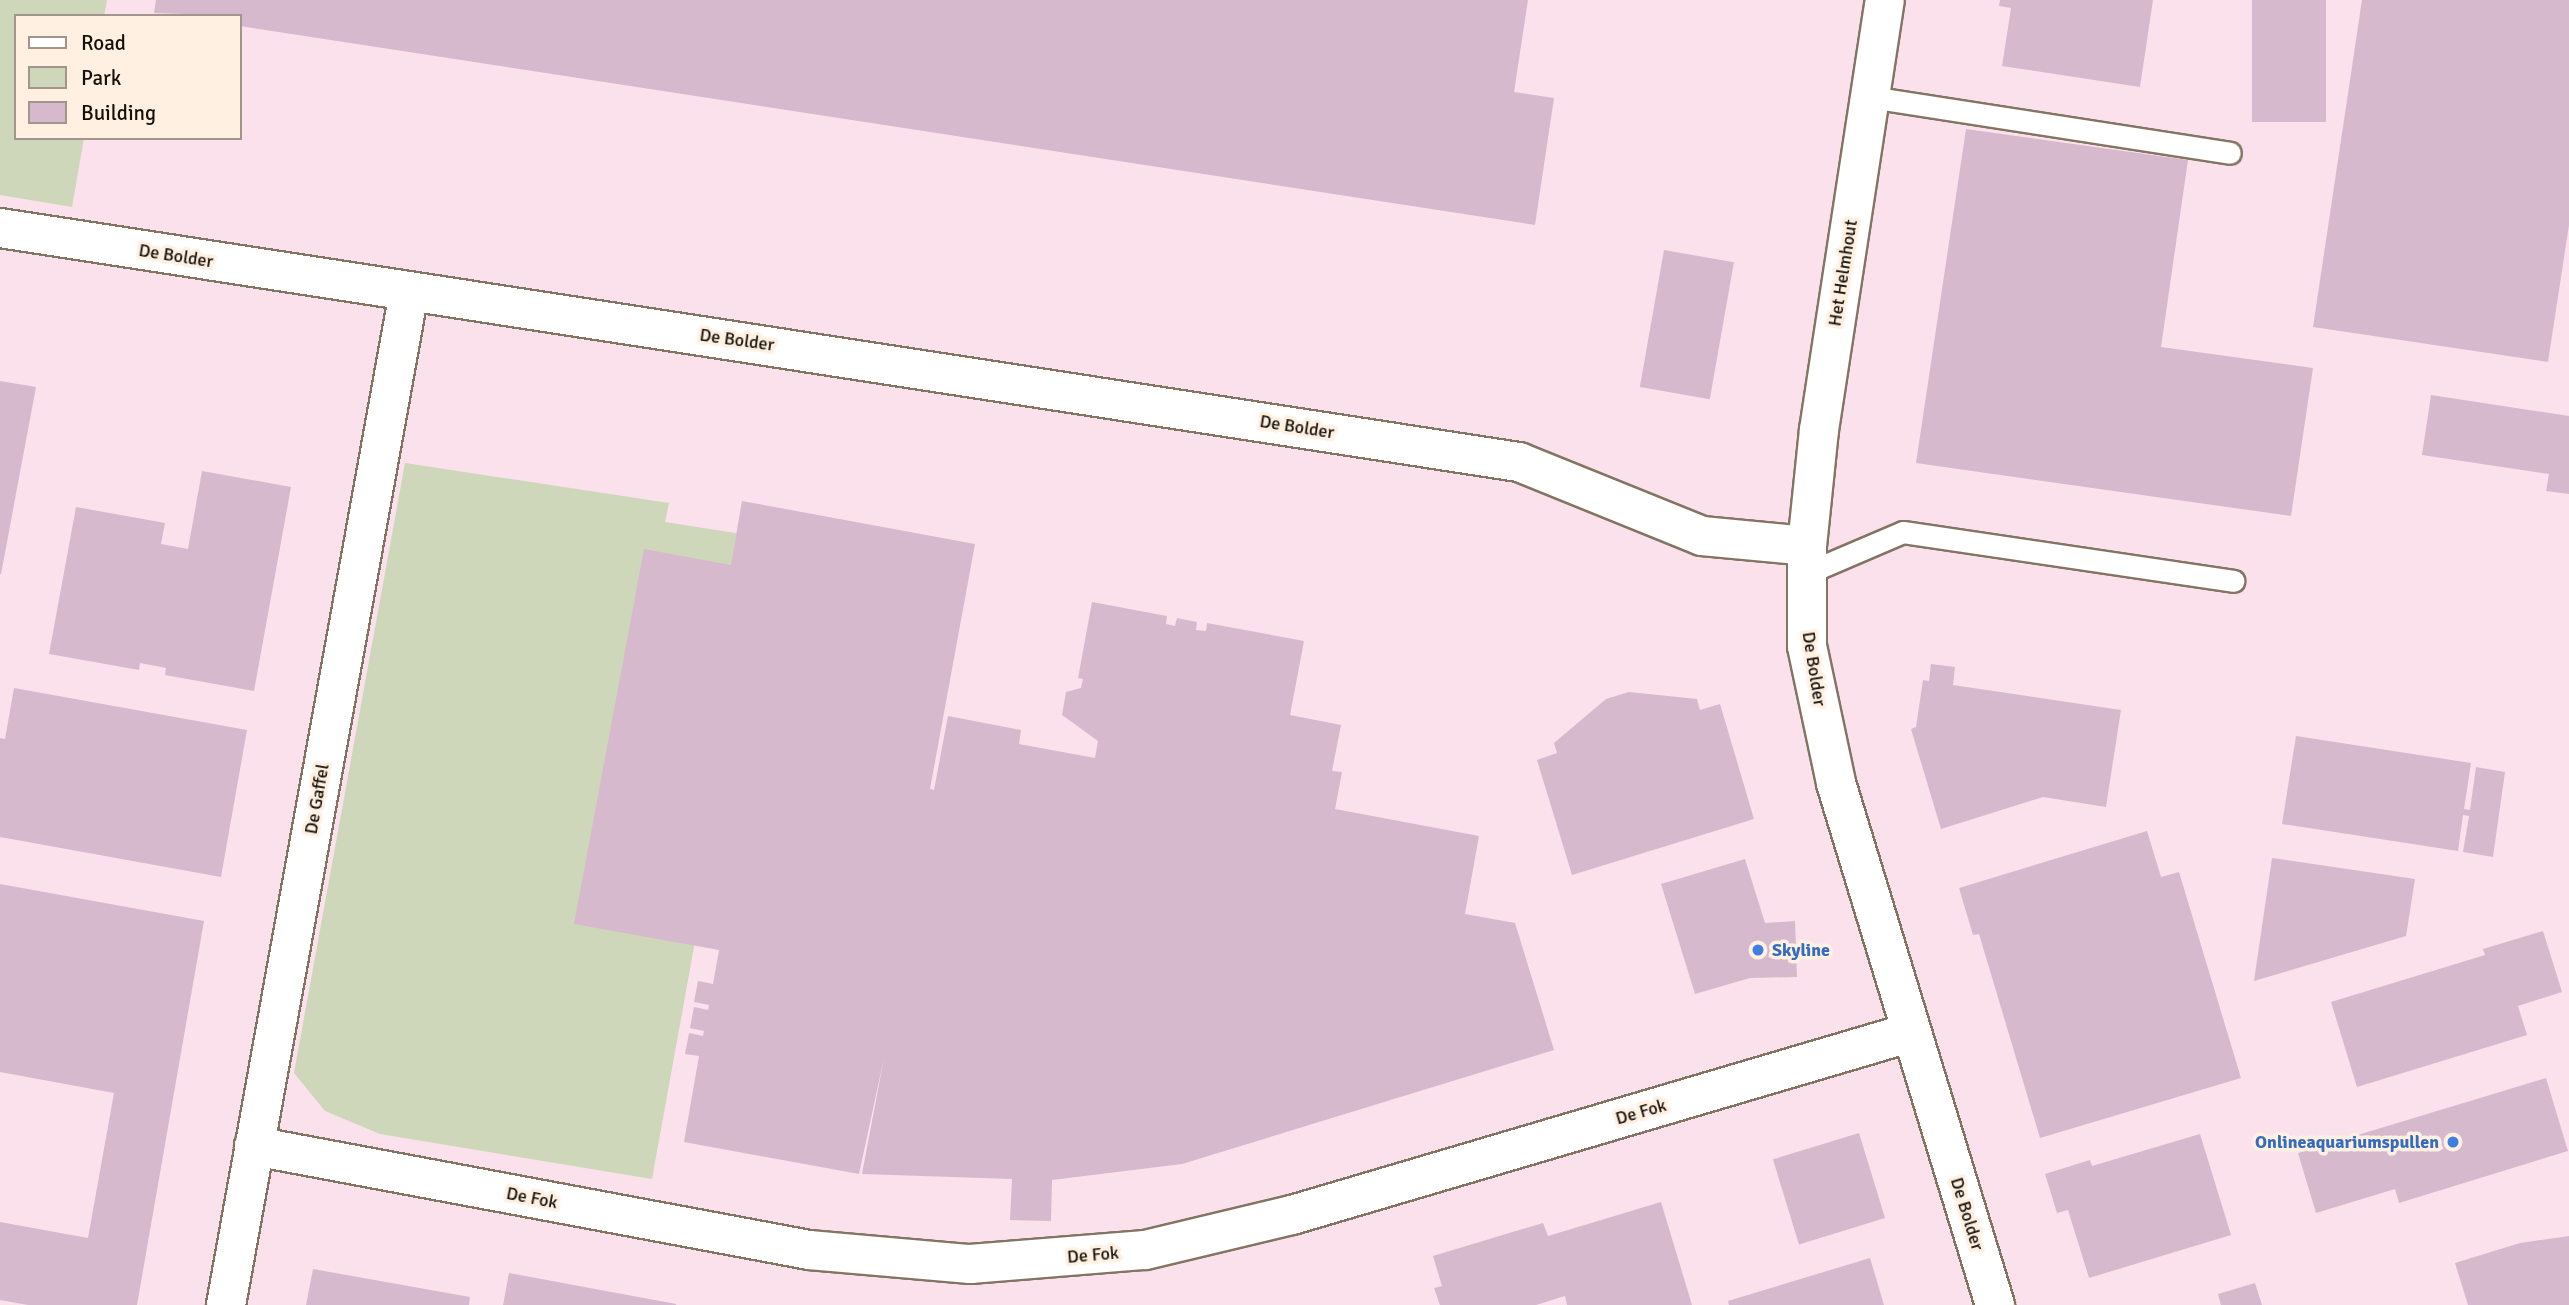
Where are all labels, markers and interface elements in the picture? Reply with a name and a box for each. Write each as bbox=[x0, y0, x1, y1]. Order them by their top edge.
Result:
legend bbox=[14, 14, 242, 140]
text: Road bbox=[81, 30, 126, 56]
text: Park bbox=[81, 65, 121, 91]
text: Building bbox=[81, 100, 156, 126]
street label: Het Helmhout bbox=[1824, 218, 1862, 328]
street label: De Bolder bbox=[137, 239, 215, 273]
street label: De Bolder bbox=[698, 324, 776, 356]
street label: De Bolder bbox=[1258, 410, 1336, 444]
street label: De Bolder bbox=[1797, 630, 1831, 708]
street label: De Gaffel bbox=[300, 762, 334, 836]
place label: Skyline bbox=[1772, 939, 1830, 961]
marker: Skyline bbox=[1750, 942, 1766, 958]
street label: De Fok bbox=[1613, 1094, 1669, 1130]
place label: Onlineaquariumspullen bbox=[2255, 1131, 2439, 1153]
marker: Onlineaquariumspullen bbox=[2445, 1134, 2461, 1150]
street label: De Bolder bbox=[1946, 1175, 1988, 1253]
street label: De Fok bbox=[504, 1182, 560, 1214]
street label: De Fok bbox=[1066, 1242, 1120, 1268]

